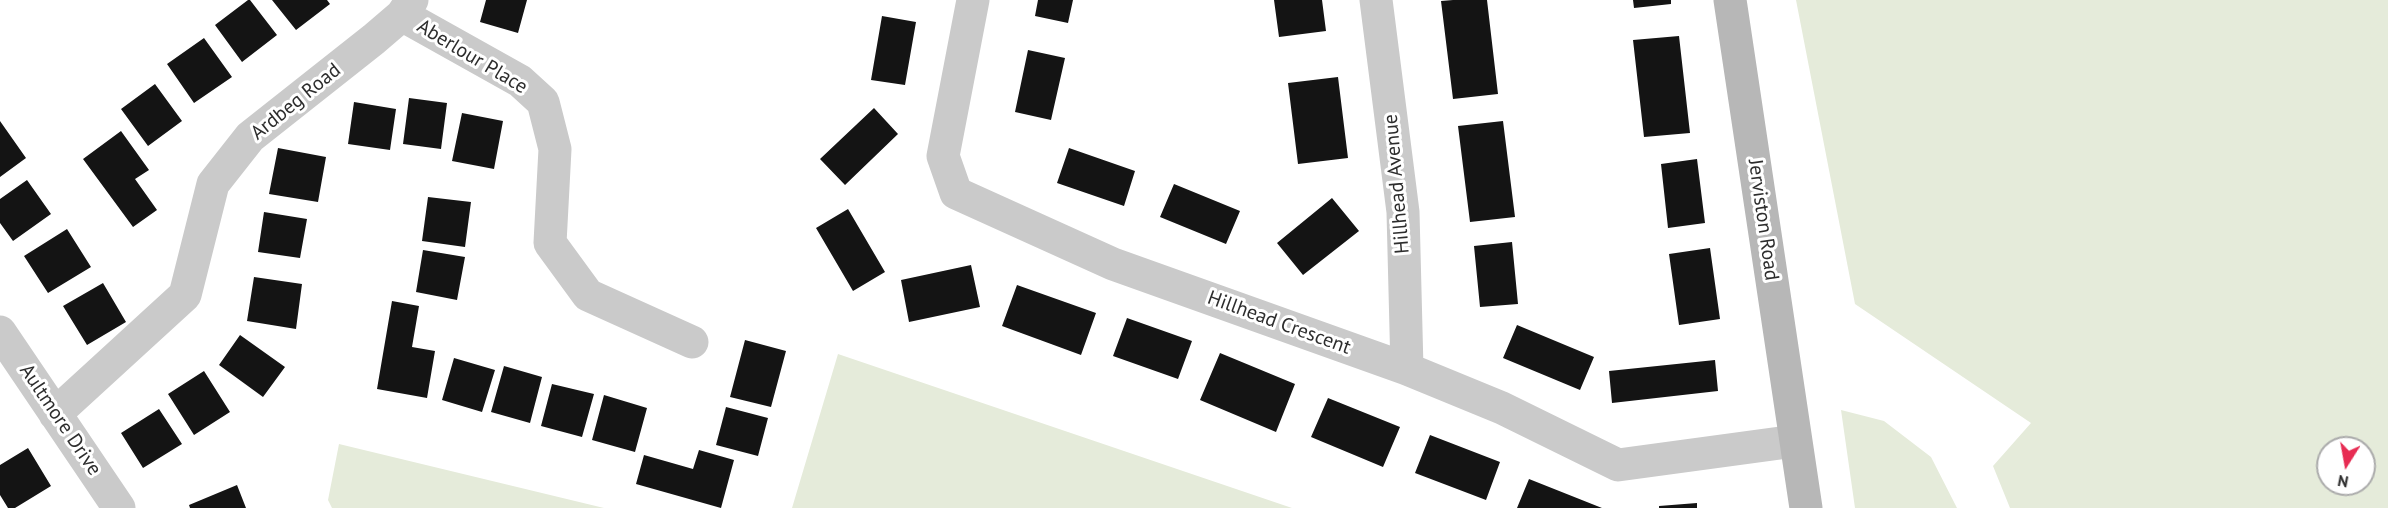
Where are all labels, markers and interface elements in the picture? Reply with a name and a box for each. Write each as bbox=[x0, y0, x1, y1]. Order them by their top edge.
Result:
street label: Aberlour Place bbox=[412, 15, 532, 99]
street label: Ardbeg Road bbox=[246, 59, 346, 145]
street label: Hillhead Avenue bbox=[1379, 113, 1415, 255]
street label: Jerviston Road bbox=[1743, 158, 1783, 282]
street label: Hillhead Crescent bbox=[1204, 286, 1354, 360]
street label: Aultmore Drive bbox=[14, 360, 106, 480]
north arrow bbox=[2316, 436, 2376, 496]
text: N bbox=[2336, 471, 2350, 493]

